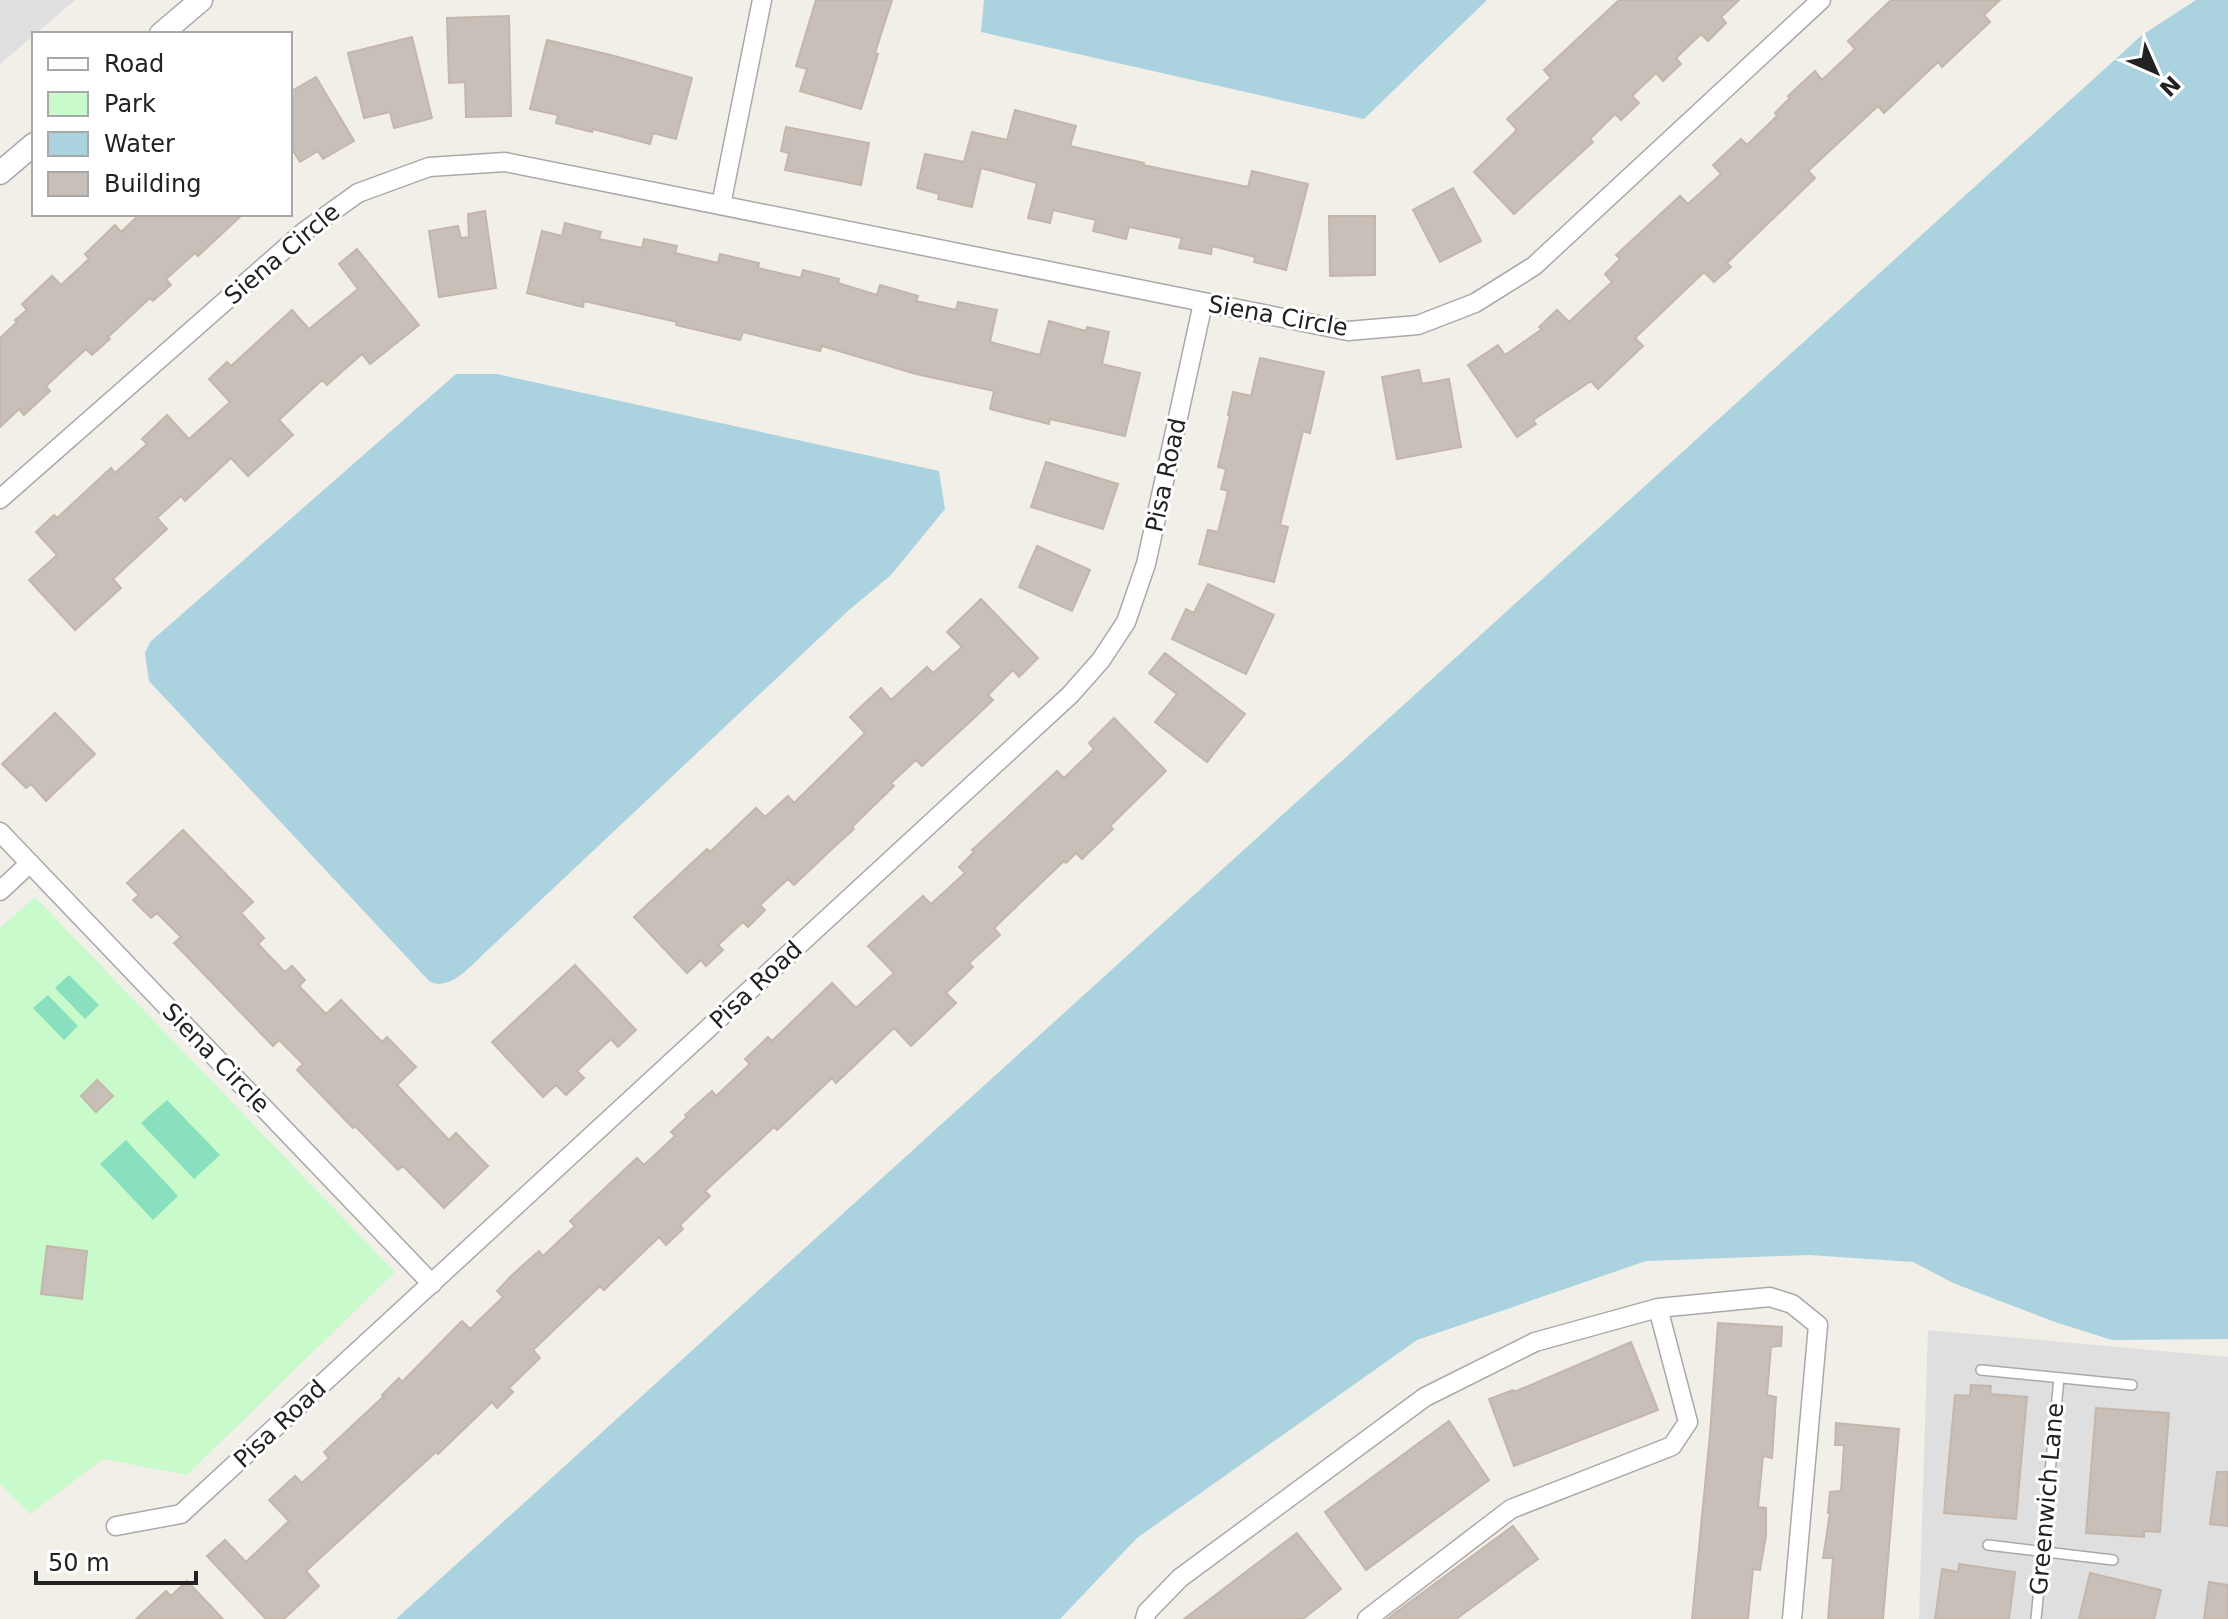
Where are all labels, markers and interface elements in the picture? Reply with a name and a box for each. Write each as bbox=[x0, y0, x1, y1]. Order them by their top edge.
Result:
legend bbox=[32, 32, 292, 216]
north arrow bbox=[2116, 32, 2196, 112]
text: Road bbox=[104, 50, 164, 78]
text: N bbox=[2154, 70, 2185, 101]
text: Park bbox=[104, 90, 156, 118]
text: Water bbox=[104, 130, 175, 158]
text: Building bbox=[104, 170, 201, 198]
street label: Siena Circle bbox=[219, 198, 345, 310]
street label: Siena Circle bbox=[1206, 290, 1350, 342]
street label: Pisa Road bbox=[1140, 416, 1192, 534]
street label: Pisa Road bbox=[704, 935, 808, 1035]
street label: Siena Circle bbox=[157, 997, 275, 1119]
street label: Pisa Road bbox=[228, 1374, 332, 1474]
street label: Greenwich Lane bbox=[2025, 1402, 2069, 1596]
scale bar bbox=[36, 1535, 196, 1585]
text: 50 m bbox=[48, 1549, 110, 1577]

